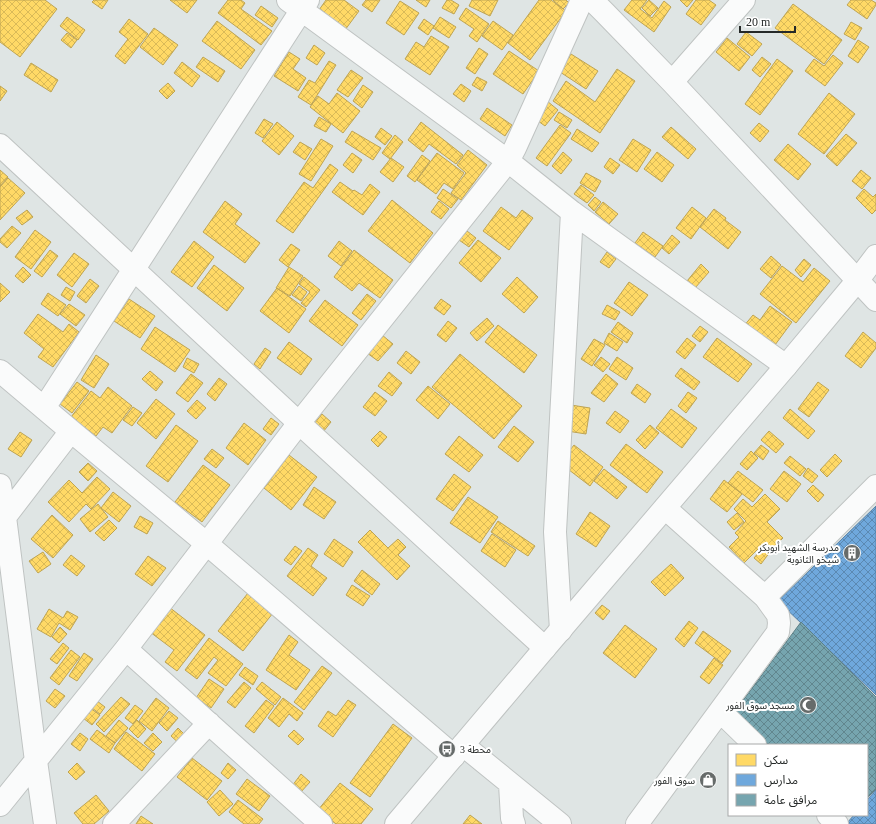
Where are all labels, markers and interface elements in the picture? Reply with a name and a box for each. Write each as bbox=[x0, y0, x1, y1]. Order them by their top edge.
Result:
scale bar bbox=[740, 8, 795, 34]
text: 20 m bbox=[746, 15, 771, 29]
place label: مدرسة الشهيد أبوبكر شيخو الثانوية bbox=[757, 541, 839, 566]
building icon: مدرسة الشهيد أبوبكر شيخو الثانوية bbox=[842, 543, 862, 563]
mosque icon: مسجد سوق الفور bbox=[798, 695, 818, 715]
place label: مسجد سوق الفور bbox=[725, 700, 795, 712]
bus stop icon: محطة 3 bbox=[437, 739, 457, 759]
place label: محطة 3 bbox=[460, 744, 491, 755]
legend bbox=[728, 744, 868, 816]
text: سكن bbox=[764, 753, 788, 767]
shop icon: سوق الفور bbox=[698, 770, 718, 790]
text: مدارس bbox=[764, 773, 798, 787]
place label: سوق الفور bbox=[653, 775, 695, 787]
text: مرافق عامة bbox=[764, 793, 817, 808]

